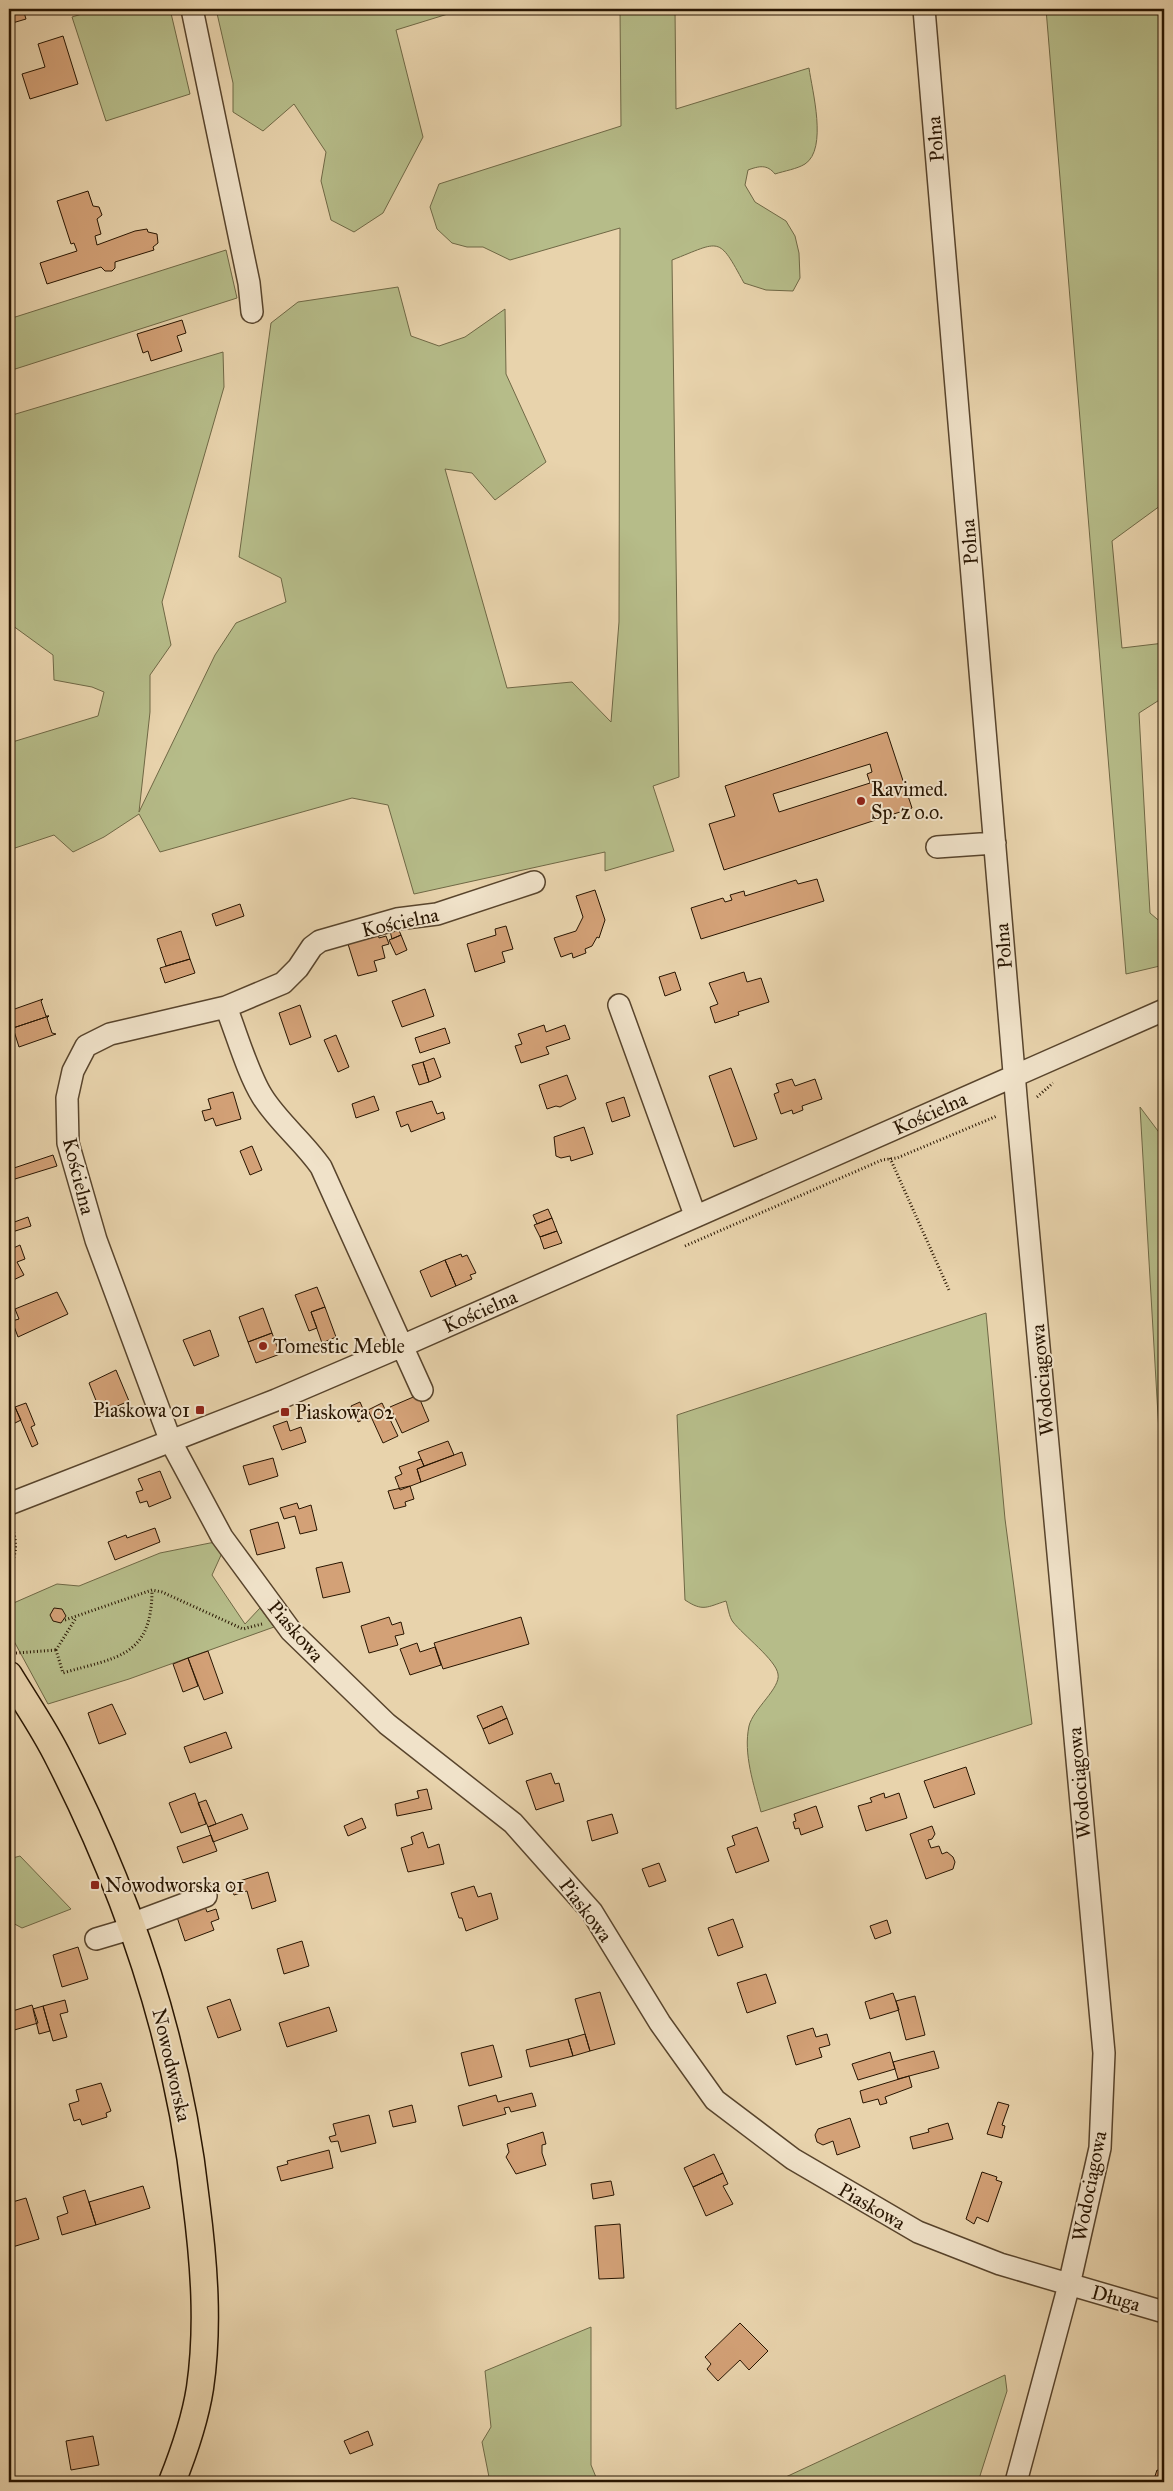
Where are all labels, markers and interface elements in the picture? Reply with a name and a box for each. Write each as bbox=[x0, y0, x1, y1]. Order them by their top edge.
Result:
street label: Polna bbox=[921, 115, 949, 163]
street label: Polna bbox=[955, 518, 983, 566]
place label: Ravimed. Sp. z o.o. bbox=[871, 777, 948, 824]
marker: Ravimed. Sp. z o.o. bbox=[855, 795, 867, 807]
street label: Kościelna bbox=[359, 902, 441, 942]
street label: Polna bbox=[989, 922, 1017, 970]
street label: Kościelna bbox=[889, 1086, 971, 1140]
street label: Kościelna bbox=[58, 1135, 100, 1217]
street label: Kościelna bbox=[439, 1284, 521, 1338]
street label: Wodociągowa bbox=[1025, 1323, 1060, 1437]
place label: Tomestic Meble bbox=[273, 1334, 405, 1358]
marker: Tomestic Meble bbox=[257, 1340, 269, 1352]
place label: Piaskowa 01 bbox=[93, 1398, 190, 1422]
place label: Piaskowa 02 bbox=[295, 1400, 394, 1424]
marker: Piaskowa 01 bbox=[194, 1404, 206, 1416]
marker: Piaskowa 02 bbox=[279, 1406, 291, 1418]
street label: Piaskowa bbox=[263, 1595, 329, 1667]
street label: Wodociągowa bbox=[1062, 1726, 1097, 1840]
place label: Nowodworska 01 bbox=[105, 1873, 244, 1897]
street label: Piaskowa bbox=[554, 1873, 618, 1947]
marker: Nowodworska 01 bbox=[89, 1879, 101, 1891]
street label: Nowodworska bbox=[147, 2006, 197, 2125]
street label: Wodociągowa bbox=[1067, 2128, 1113, 2243]
street label: Piaskowa bbox=[834, 2177, 910, 2235]
street label: Długa bbox=[1089, 2280, 1144, 2317]

